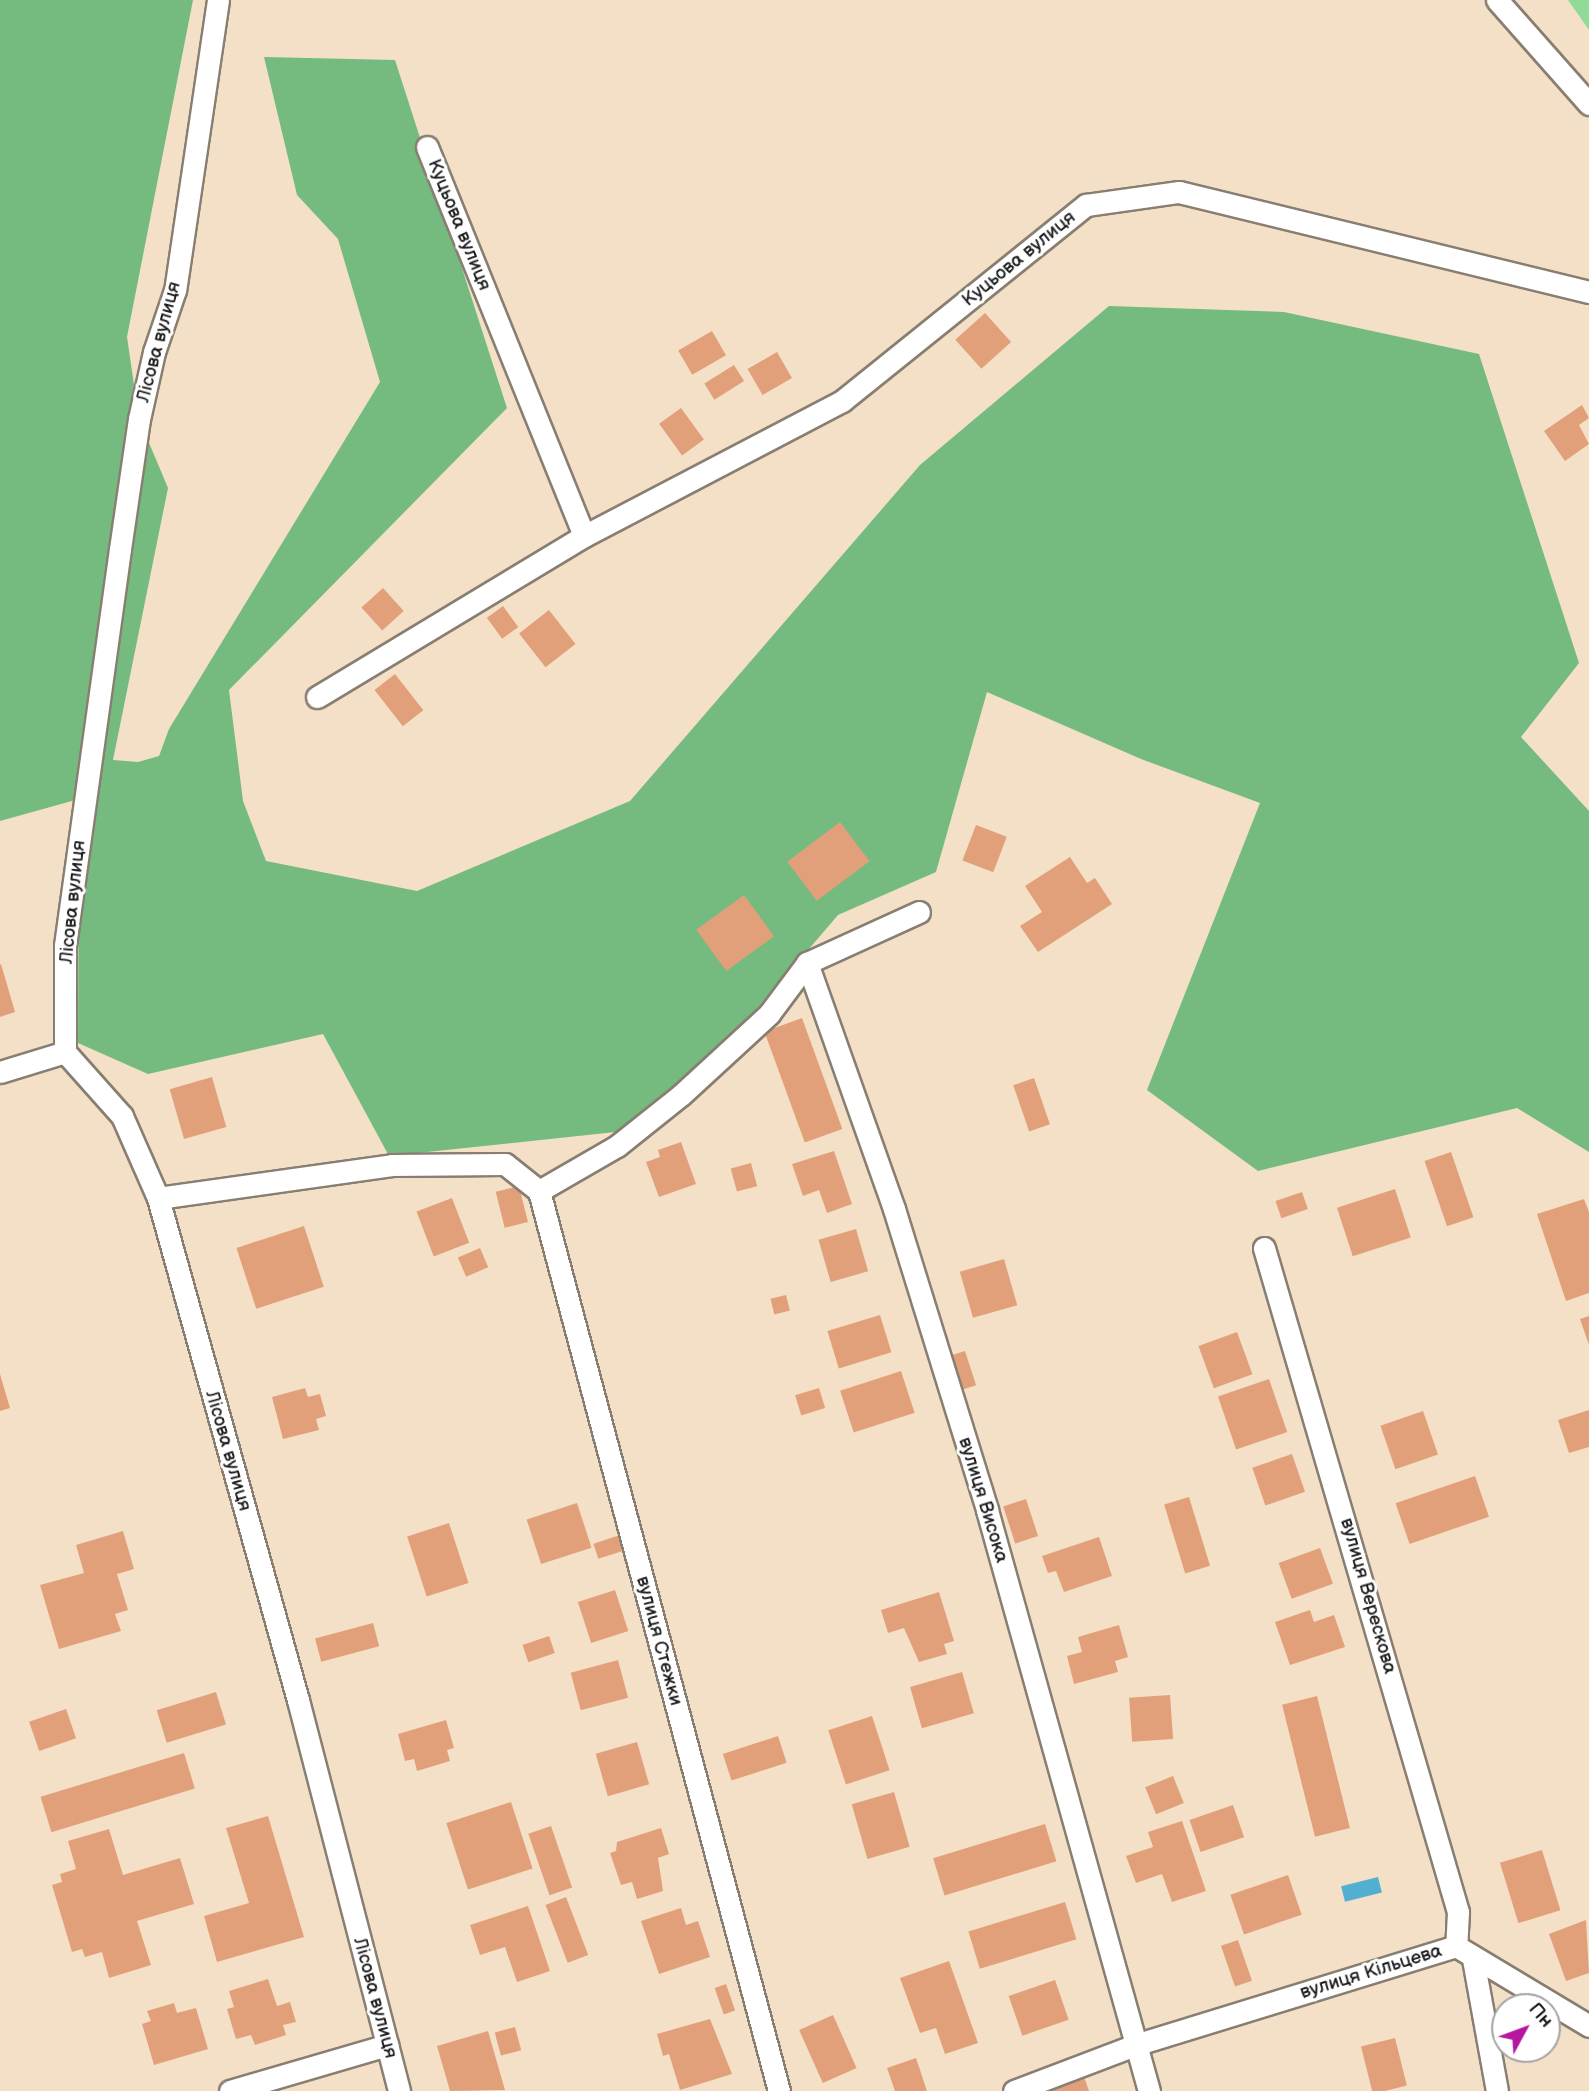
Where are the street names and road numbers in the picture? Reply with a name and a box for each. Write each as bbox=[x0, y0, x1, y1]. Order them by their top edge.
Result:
street label: Куцьова вулиця bbox=[422, 156, 496, 294]
street label: Куцьова вулиця bbox=[958, 206, 1080, 312]
street label: Лісова вулиця bbox=[132, 279, 186, 405]
street label: Лісова вулиця bbox=[55, 839, 91, 965]
street label: Лісова вулиця bbox=[200, 1388, 256, 1514]
street label: вулиця Висока bbox=[953, 1435, 1013, 1565]
street label: вулиця Верескова bbox=[1335, 1515, 1401, 1677]
street label: вулиця Стежки bbox=[631, 1574, 687, 1708]
street label: Лісова вулиця bbox=[348, 1935, 402, 2061]
street label: вулиця Кільцева bbox=[1297, 1940, 1445, 2004]

